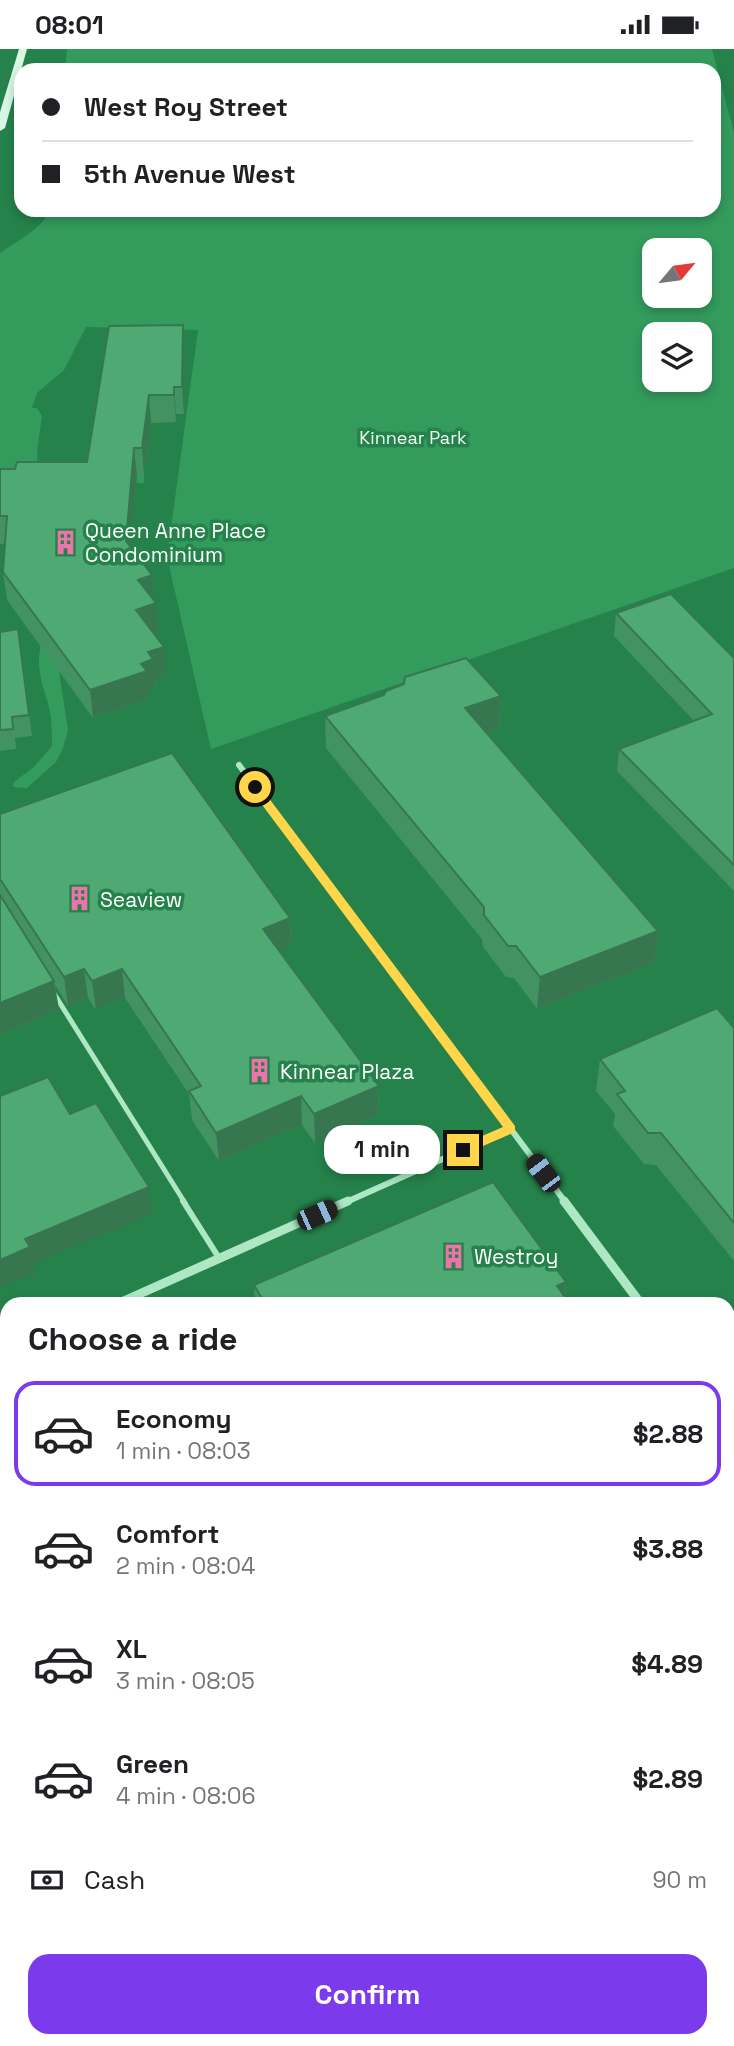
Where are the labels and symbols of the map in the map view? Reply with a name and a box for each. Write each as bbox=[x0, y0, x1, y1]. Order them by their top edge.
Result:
north arrow bbox=[642, 238, 712, 308]
park label: Kinnear Park bbox=[359, 426, 467, 449]
place label: Queen Anne Place Condominium bbox=[85, 517, 266, 568]
building icon: Queen Anne Place Condominium bbox=[51, 528, 79, 556]
route start bbox=[239, 771, 271, 803]
building icon: Seaview bbox=[66, 885, 94, 913]
place label: Seaview bbox=[100, 886, 182, 913]
building icon: Kinnear Plaza bbox=[246, 1057, 274, 1085]
place label: Kinnear Plaza bbox=[280, 1058, 414, 1085]
callout: 1 min bbox=[323, 1125, 438, 1175]
route end bbox=[447, 1134, 479, 1166]
car bbox=[522, 1150, 565, 1196]
car bbox=[294, 1197, 341, 1233]
building icon: Westroy bbox=[440, 1242, 468, 1270]
place label: Westroy bbox=[474, 1243, 558, 1270]

